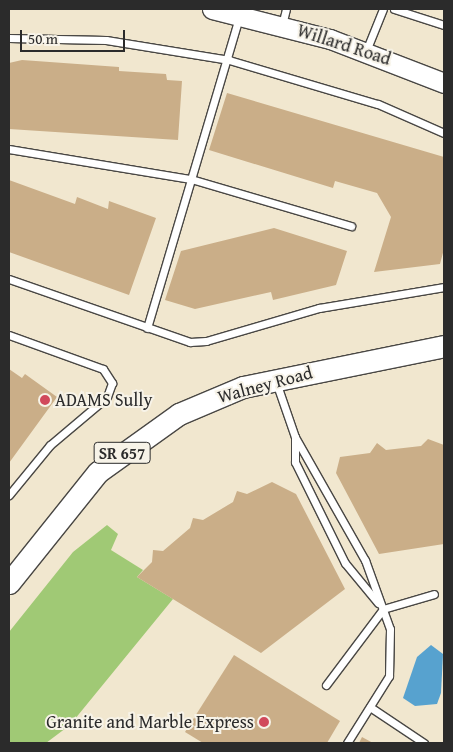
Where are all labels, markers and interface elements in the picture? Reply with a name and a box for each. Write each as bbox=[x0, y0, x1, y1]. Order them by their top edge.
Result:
scale bar bbox=[22, 20, 128, 52]
street label: Willard Road bbox=[294, 20, 394, 70]
text: 50 m bbox=[28, 28, 58, 49]
street label: Walney Road bbox=[215, 362, 315, 408]
place label: ADAMS Sully bbox=[55, 389, 152, 411]
marker: ADAMS Sully bbox=[39, 394, 51, 406]
road number: SR 657 bbox=[93, 439, 151, 466]
place label: Granite and Marble Express bbox=[46, 711, 254, 733]
marker: Granite and Marble Express bbox=[258, 716, 270, 728]

